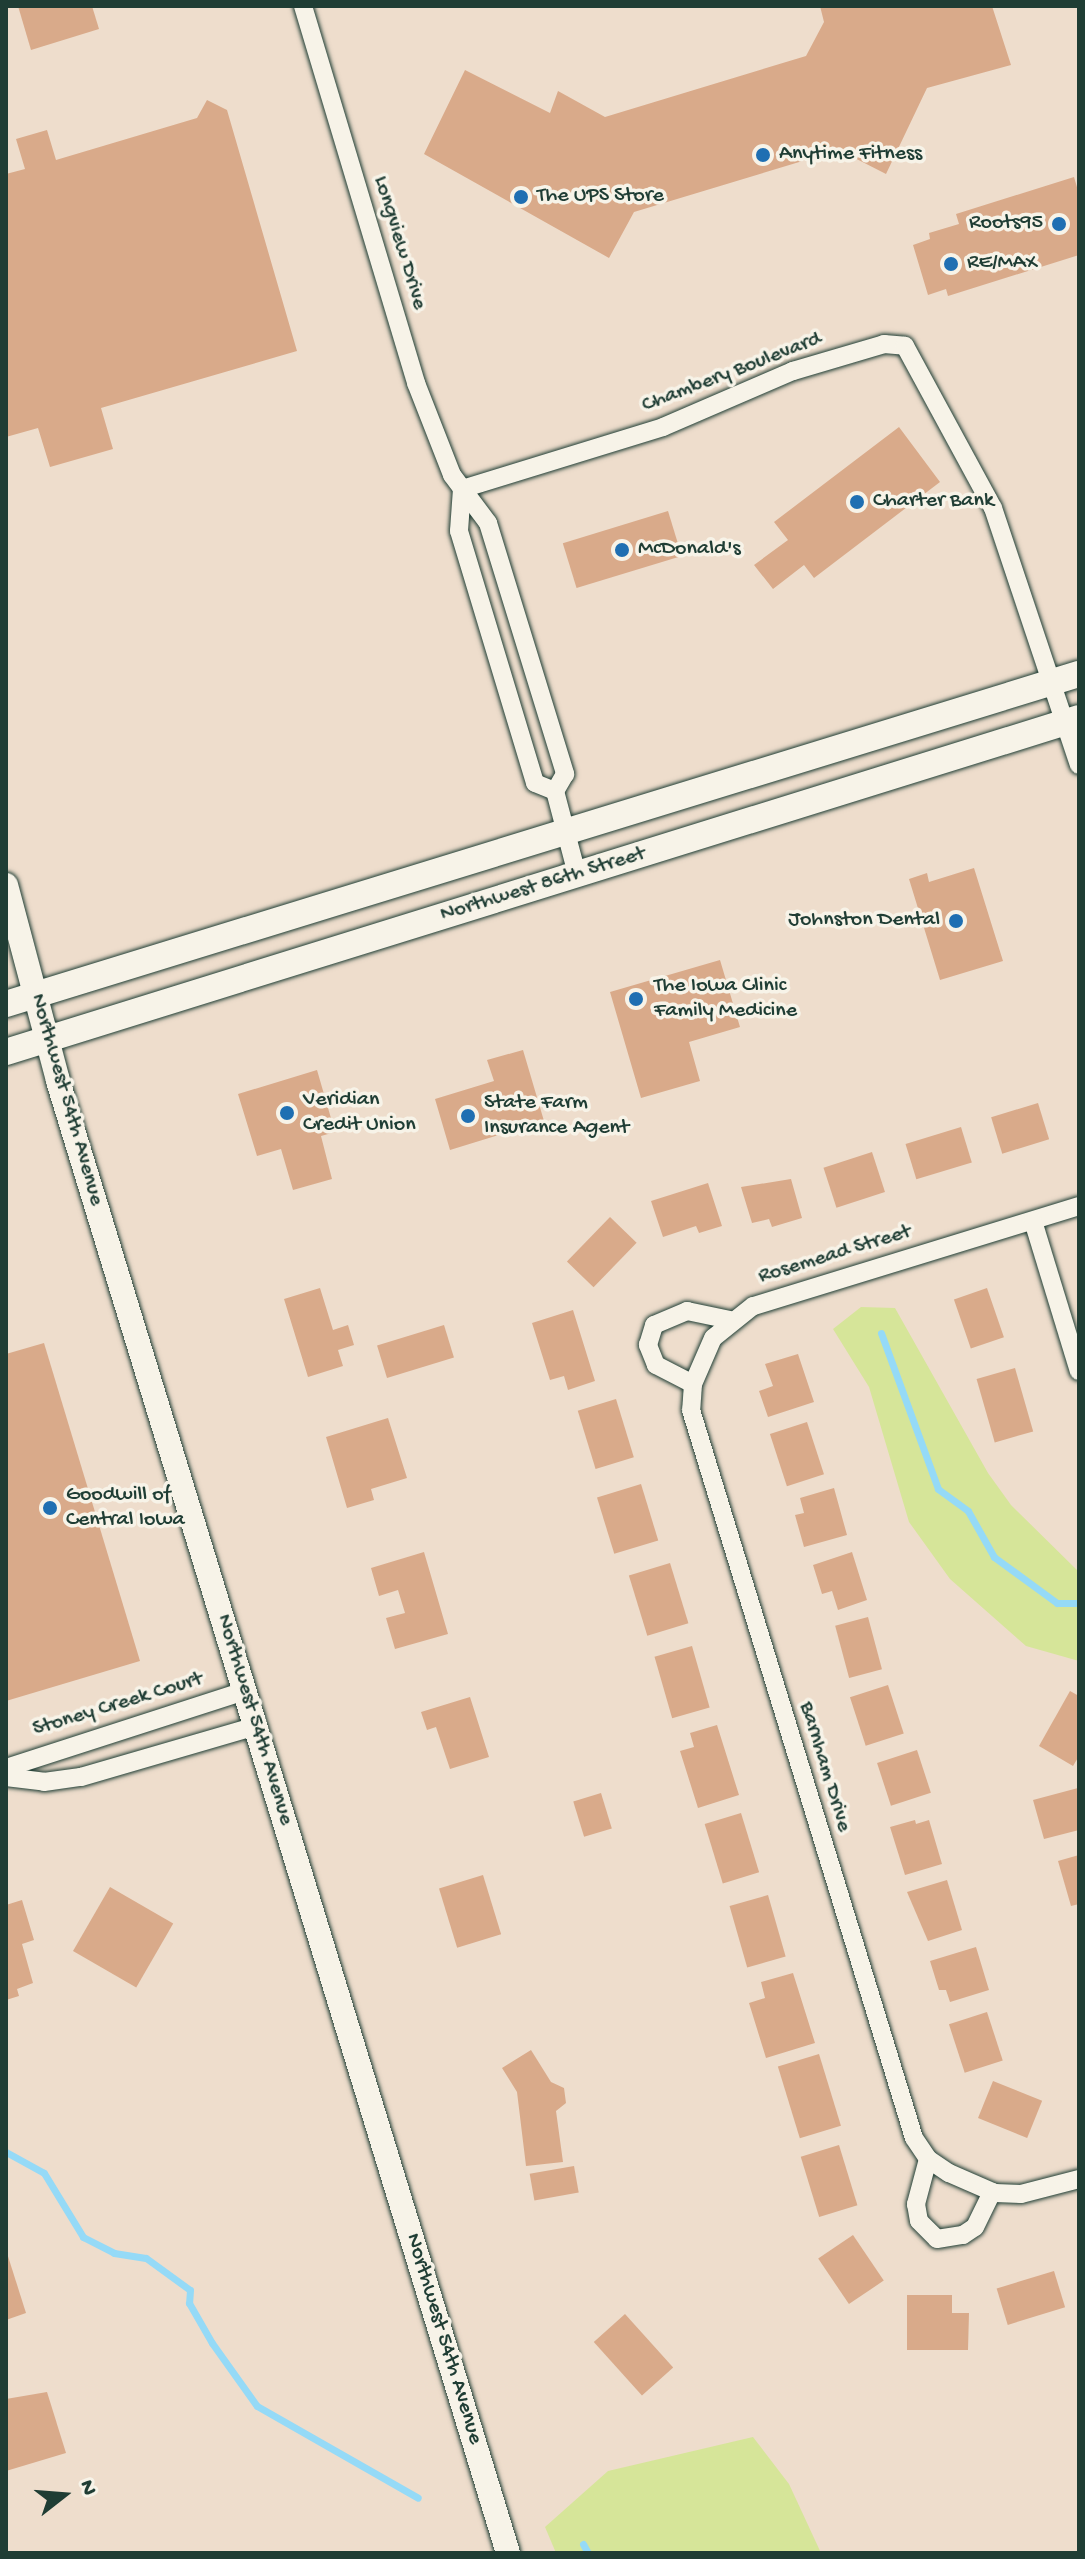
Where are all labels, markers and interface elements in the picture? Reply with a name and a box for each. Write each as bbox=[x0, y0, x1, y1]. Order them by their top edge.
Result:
place label: Anytime Fitness bbox=[779, 142, 922, 168]
marker: Anytime Fitness bbox=[754, 146, 772, 164]
street label: Longview Drive bbox=[366, 173, 432, 313]
place label: The UPS Store bbox=[537, 184, 664, 210]
marker: The UPS Store bbox=[512, 188, 530, 206]
place label: Roots95 bbox=[969, 211, 1043, 237]
marker: Roots95 bbox=[1050, 215, 1068, 233]
place label: RE/MAX bbox=[967, 251, 1037, 277]
marker: RE/MAX bbox=[942, 255, 960, 273]
street label: Chambery Boulevard bbox=[639, 327, 825, 419]
place label: Charter Bank bbox=[873, 489, 994, 515]
marker: Charter Bank bbox=[848, 493, 866, 511]
place label: McDonald's bbox=[638, 537, 741, 563]
marker: McDonald's bbox=[613, 541, 631, 559]
street label: Northwest 86th Street bbox=[437, 841, 649, 929]
place label: Johnston Dental bbox=[788, 908, 940, 934]
marker: Johnston Dental bbox=[947, 912, 965, 930]
place label: The Iowa Clinic Family Medicine bbox=[654, 973, 797, 1024]
marker: The Iowa Clinic Family Medicine bbox=[625, 988, 647, 1010]
street label: Northwest 54th Avenue bbox=[23, 991, 109, 1209]
place label: Veridian Credit Union bbox=[303, 1087, 416, 1138]
place label: State Farm Insurance Agent bbox=[484, 1090, 629, 1142]
marker: Veridian Credit Union bbox=[278, 1104, 296, 1122]
marker: State Farm Insurance Agent bbox=[459, 1107, 477, 1125]
street label: Rosemead Street bbox=[755, 1219, 915, 1291]
place label: Goodwill of Central Iowa bbox=[66, 1482, 185, 1534]
marker: Goodwill of Central Iowa bbox=[41, 1499, 59, 1517]
street label: Northwest 54th Avenue bbox=[209, 1611, 299, 1829]
street label: Stoney Creek Court bbox=[30, 1667, 206, 1743]
street label: Barnham Drive bbox=[792, 1699, 856, 1835]
street label: Northwest 54th Avenue bbox=[398, 2230, 488, 2448]
north arrow bbox=[24, 2455, 104, 2535]
text: N bbox=[72, 2477, 101, 2499]

